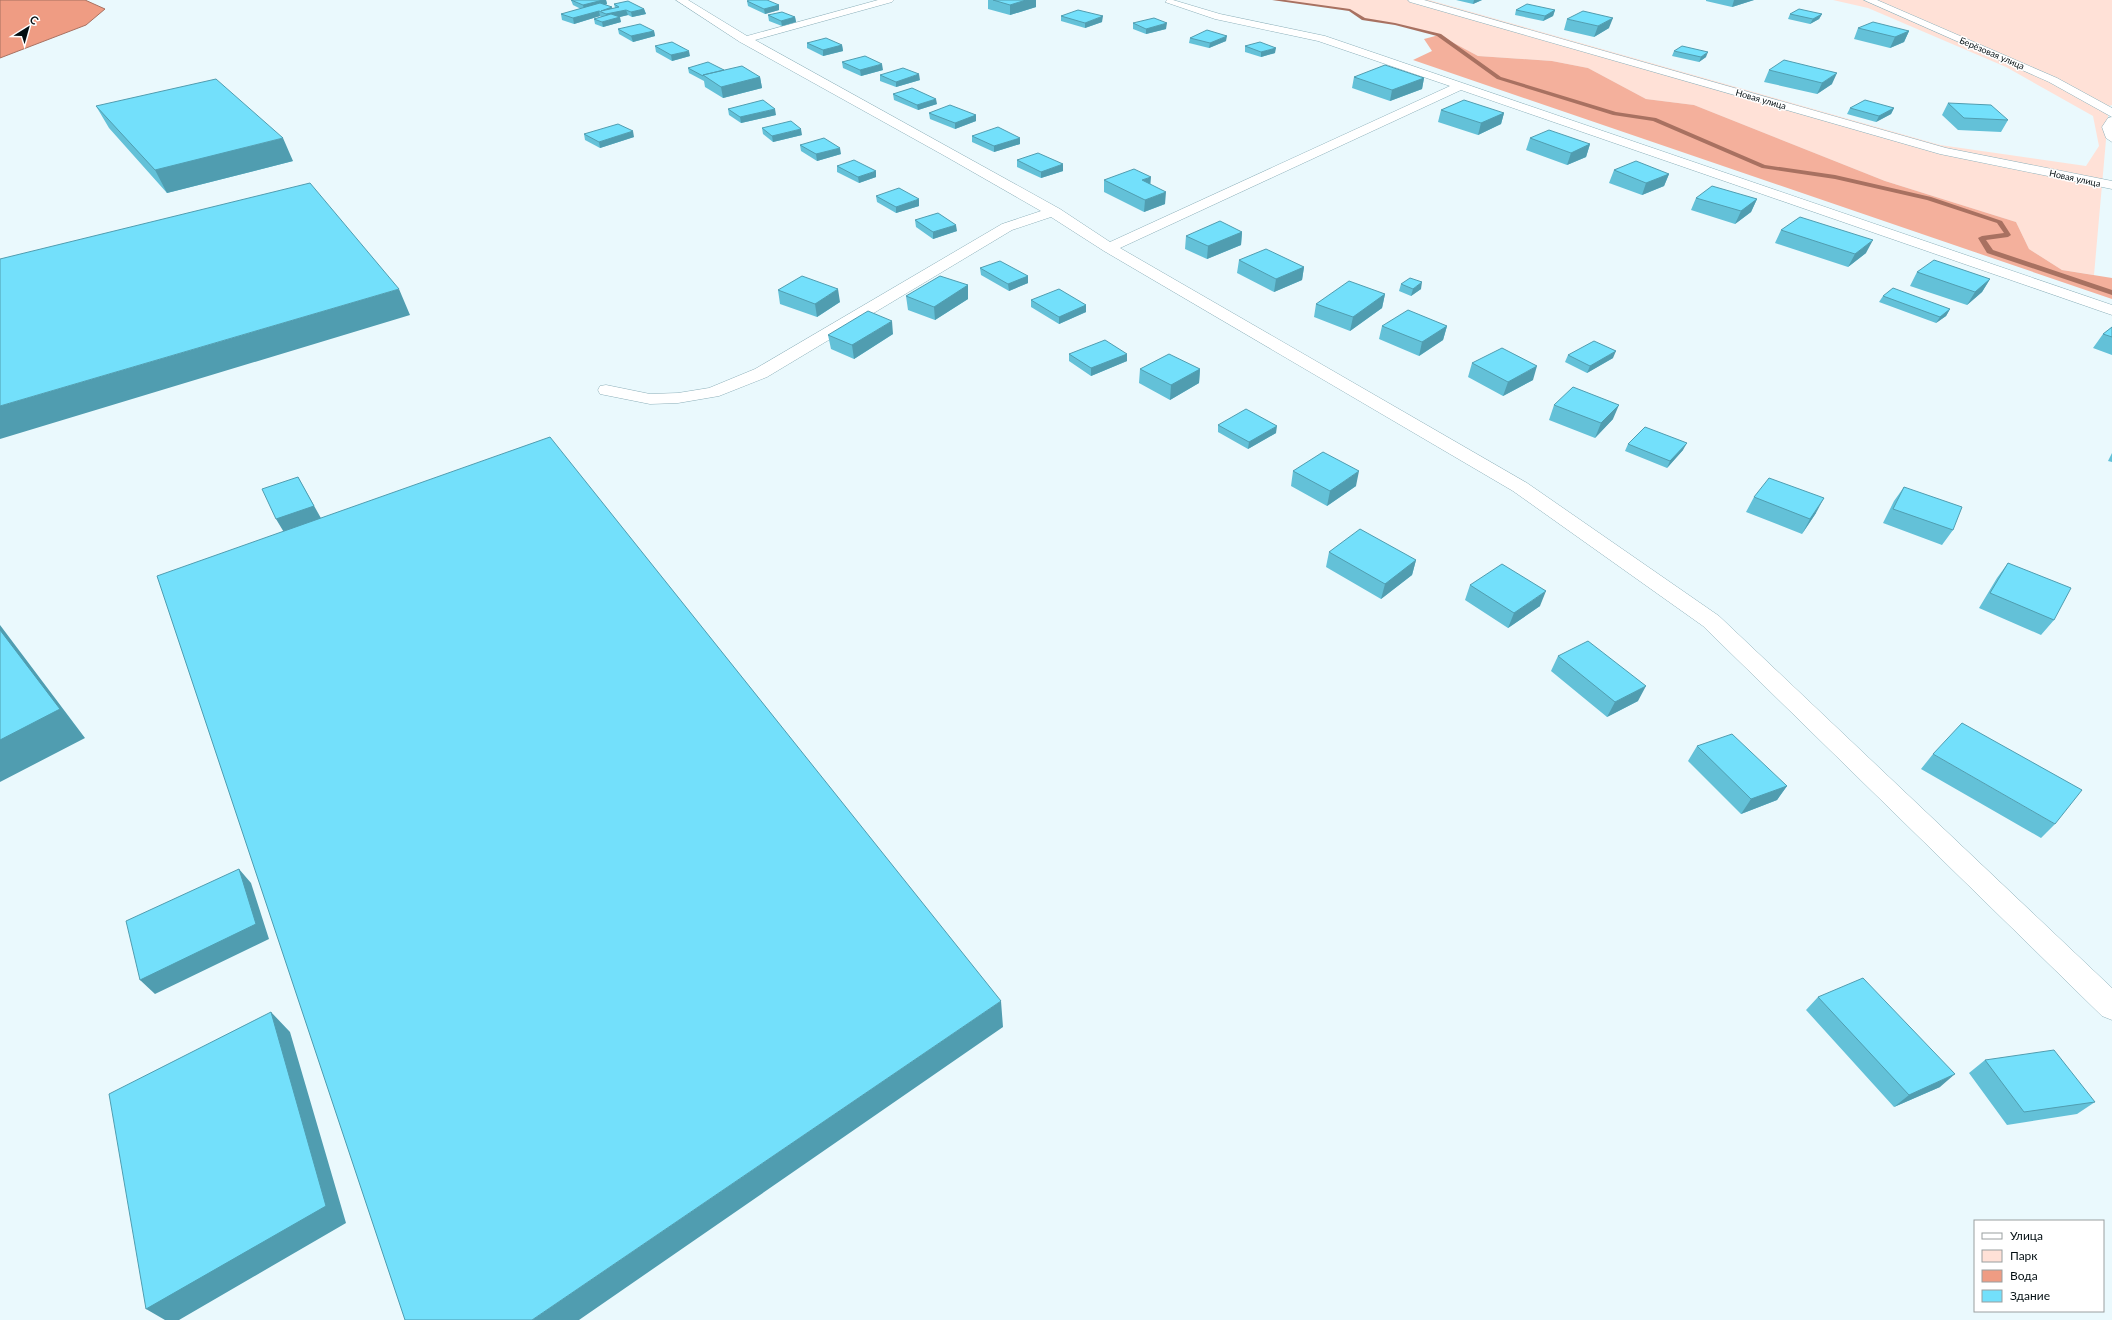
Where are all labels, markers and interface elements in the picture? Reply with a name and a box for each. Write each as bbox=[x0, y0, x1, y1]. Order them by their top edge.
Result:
north arrow bbox=[8, 8, 48, 48]
text: С bbox=[27, 12, 42, 27]
street label: Берёзовая улица bbox=[1958, 34, 2026, 72]
street label: Новая улица bbox=[1734, 87, 1788, 111]
street label: Новая улица bbox=[2048, 167, 2102, 189]
legend bbox=[1974, 1220, 2104, 1312]
text: Улица bbox=[2010, 1228, 2043, 1243]
text: Парк bbox=[2010, 1248, 2038, 1263]
text: Вода bbox=[2010, 1268, 2038, 1283]
text: Здание bbox=[2010, 1288, 2050, 1303]

